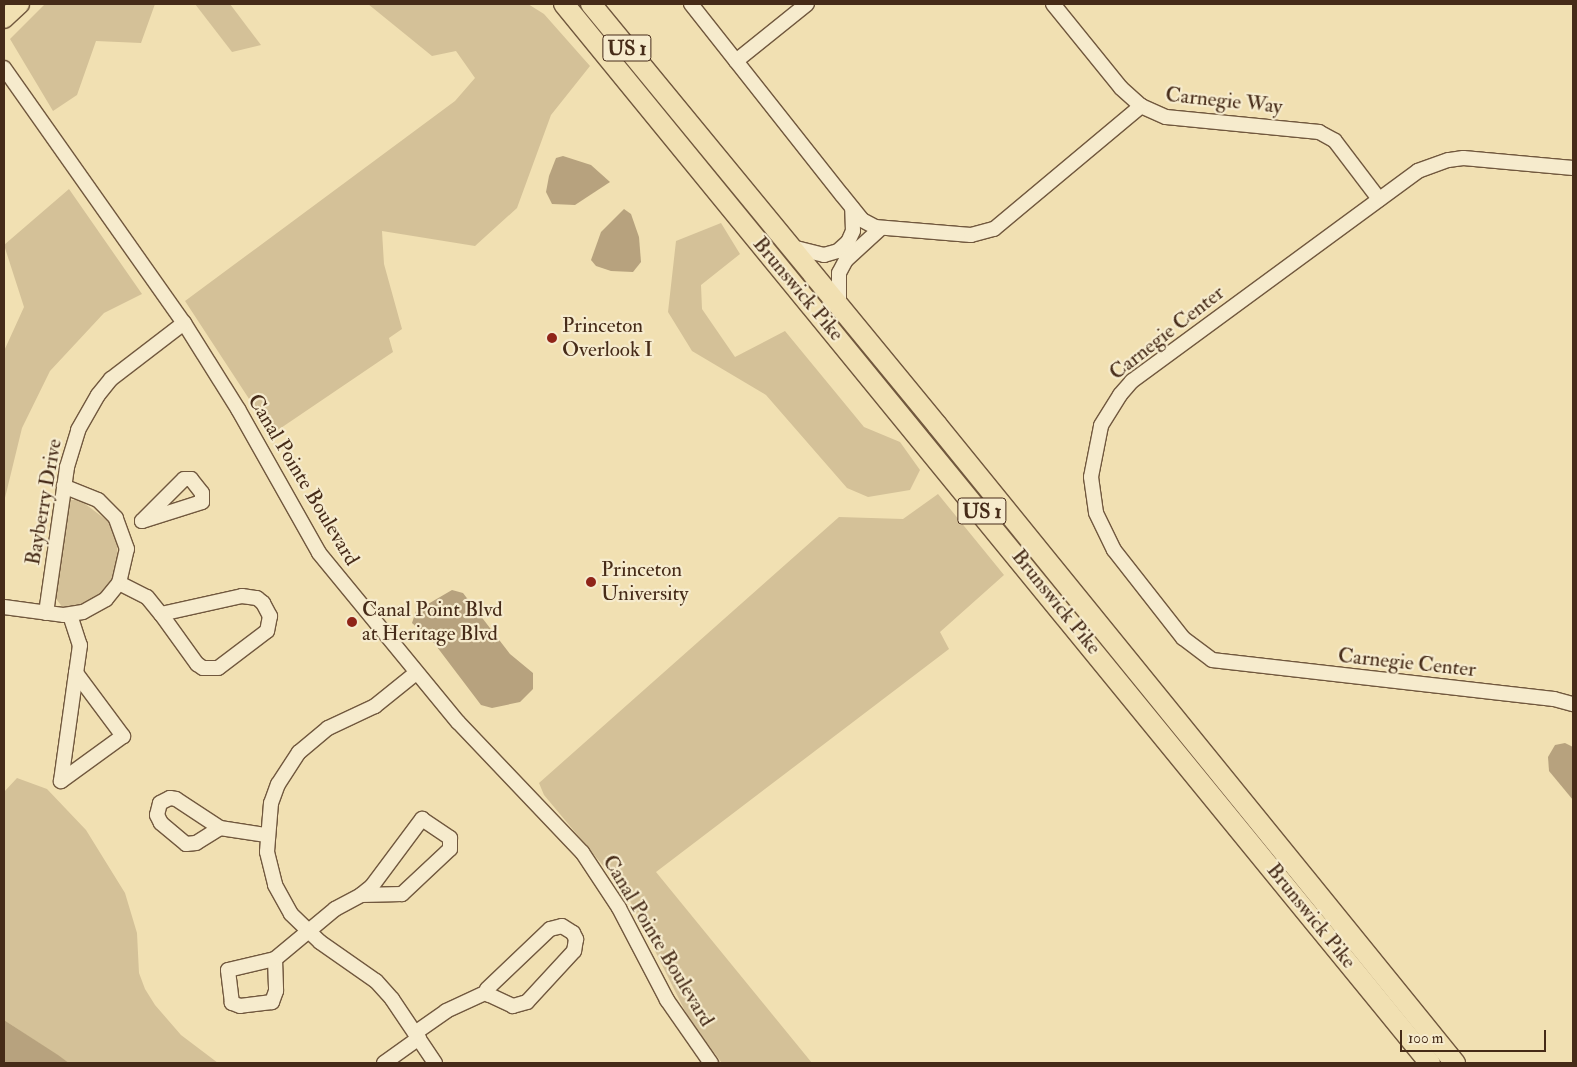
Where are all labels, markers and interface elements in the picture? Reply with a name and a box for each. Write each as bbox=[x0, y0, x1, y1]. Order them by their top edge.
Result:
road number: US 1 bbox=[602, 30, 652, 66]
street label: Carnegie Way bbox=[1164, 82, 1284, 120]
street label: Brunswick Pike bbox=[747, 232, 849, 346]
street label: Carnegie Center bbox=[1105, 280, 1229, 386]
place label: Princeton Overlook I bbox=[562, 313, 653, 363]
marker: Princeton Overlook I bbox=[546, 332, 558, 344]
street label: Canal Pointe Boulevard bbox=[242, 390, 364, 570]
street label: Bayberry Drive bbox=[20, 437, 68, 567]
road number: US 1 bbox=[957, 494, 1007, 528]
street label: Brunswick Pike bbox=[1006, 544, 1106, 660]
place label: Princeton University bbox=[601, 557, 689, 607]
marker: Princeton University bbox=[585, 576, 597, 588]
place label: Canal Point Blvd at Heritage Blvd bbox=[362, 597, 503, 647]
marker: Canal Point Blvd at Heritage Blvd bbox=[346, 616, 358, 628]
street label: Carnegie Center bbox=[1337, 643, 1477, 683]
street label: Canal Pointe Boulevard bbox=[597, 851, 719, 1031]
street label: Brunswick Pike bbox=[1261, 858, 1361, 974]
scale bar bbox=[1402, 1020, 1548, 1052]
text: 100 m bbox=[1408, 1029, 1443, 1048]

